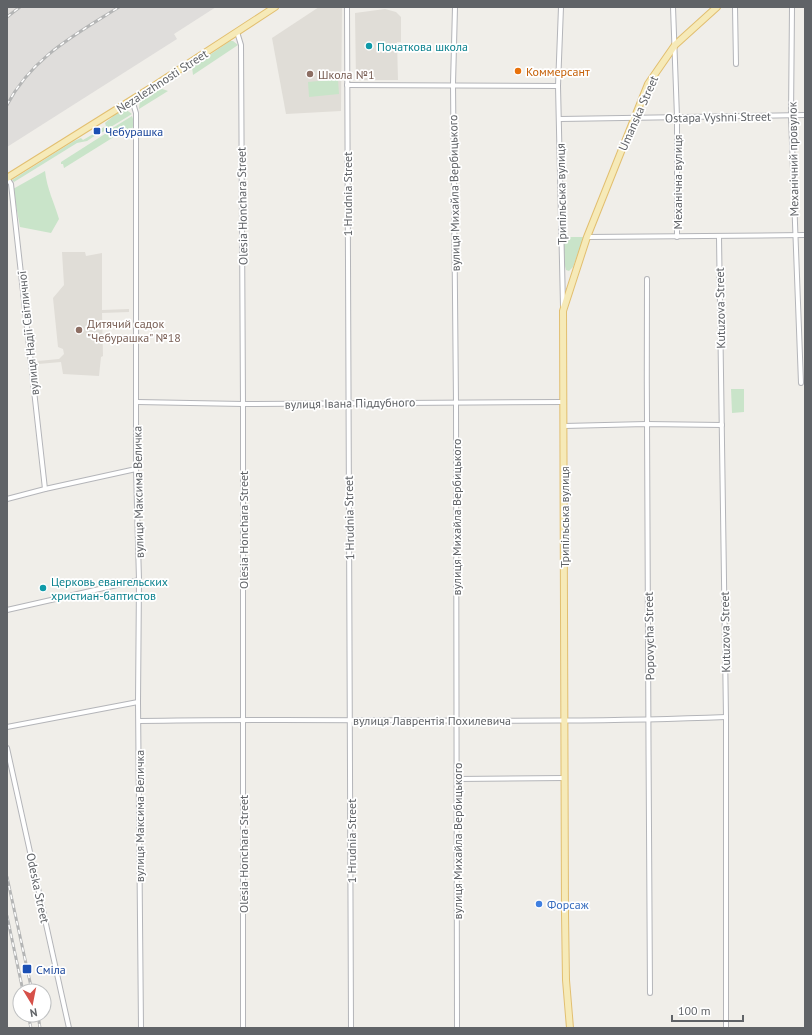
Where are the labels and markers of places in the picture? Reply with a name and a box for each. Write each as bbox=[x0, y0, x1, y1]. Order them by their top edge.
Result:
place label: Початкова школа bbox=[377, 39, 468, 54]
marker: Початкова школа bbox=[364, 41, 374, 51]
place label: Коммерсант bbox=[526, 64, 590, 79]
marker: Коммерсант bbox=[513, 66, 523, 76]
place label: Школа №1 bbox=[318, 67, 375, 82]
marker: Школа №1 bbox=[305, 69, 315, 79]
place label: Чебурашка bbox=[105, 124, 163, 139]
marker: Чебурашка bbox=[92, 126, 102, 136]
place label: Дитячий садок "Чебурашка" №18 bbox=[87, 316, 181, 345]
marker: Дитячий садок "Чебурашка" №18 bbox=[74, 325, 84, 335]
place label: Церковь евангельских христиан-баптистов bbox=[51, 574, 168, 603]
marker: Церковь евангельских христиан-баптистов bbox=[38, 583, 48, 593]
place label: Форсаж bbox=[547, 897, 589, 912]
marker: Форсаж bbox=[534, 899, 544, 909]
place label: Сміла bbox=[36, 962, 66, 977]
marker: Сміла bbox=[21, 963, 33, 975]

